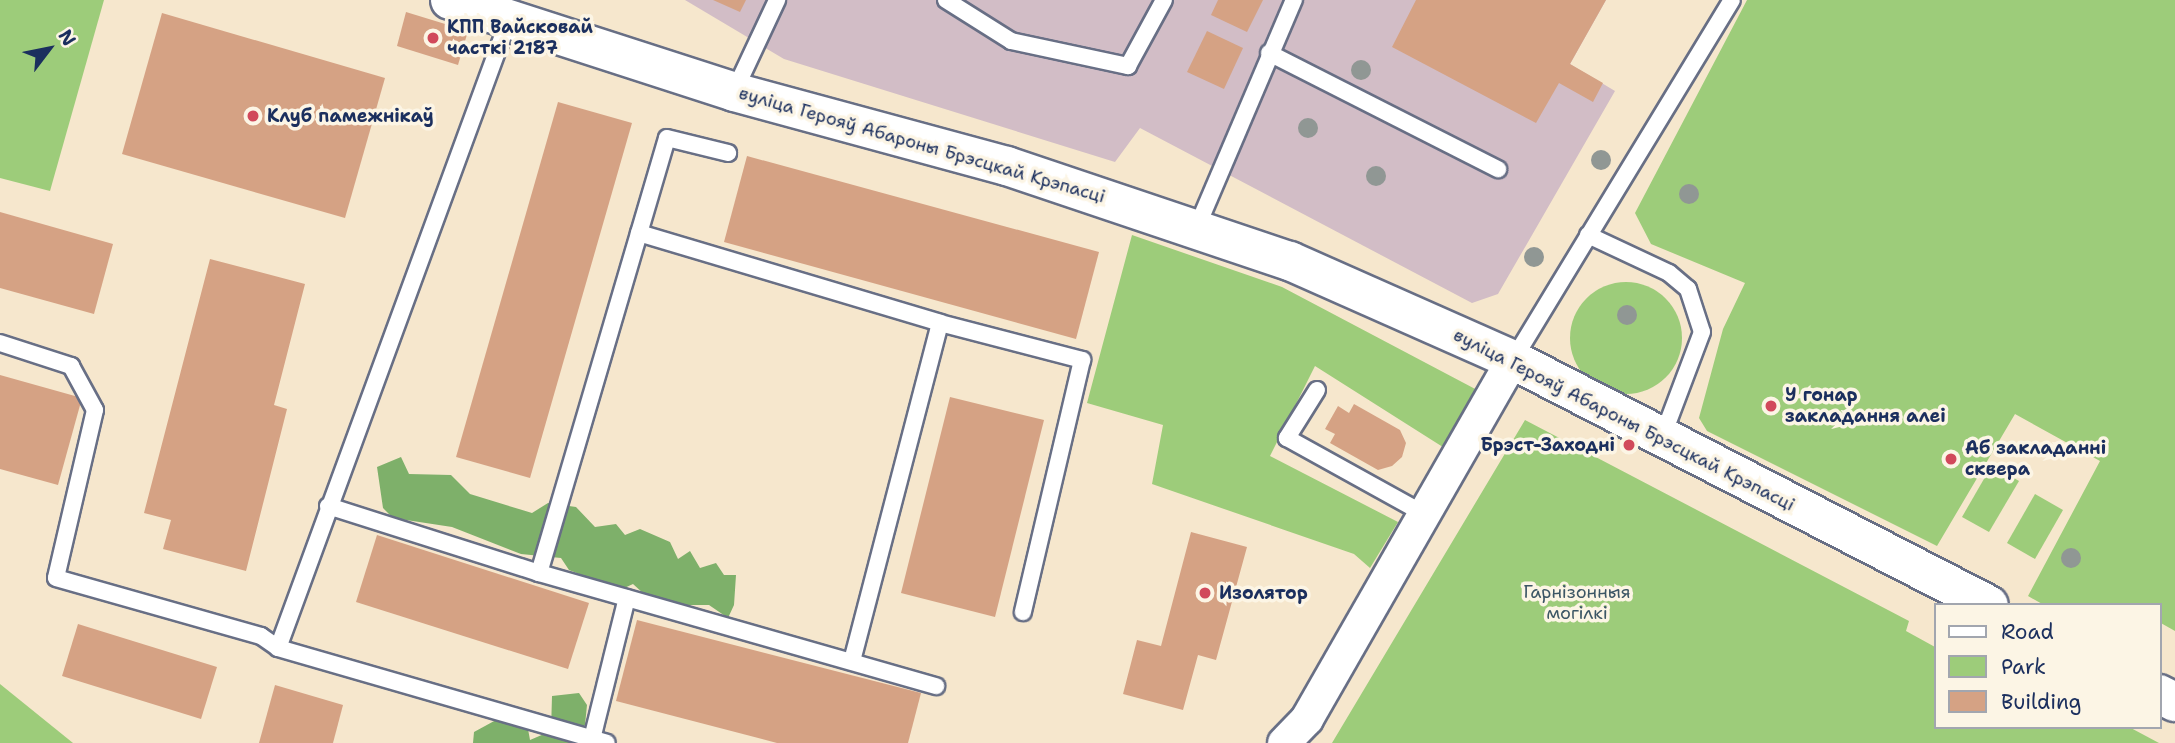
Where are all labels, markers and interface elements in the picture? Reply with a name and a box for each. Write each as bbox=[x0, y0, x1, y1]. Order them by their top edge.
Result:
north arrow bbox=[14, 14, 84, 84]
place label: КПП Вайсковай часткі 2187 bbox=[447, 17, 593, 60]
text: N bbox=[53, 25, 82, 51]
marker: КПП Вайсковай часткі 2187 bbox=[425, 30, 441, 46]
street label: вуліца Герояў Абароны Брэсцкай Крэпасці bbox=[736, 82, 1108, 208]
place label: Клуб памежнікаў bbox=[267, 105, 434, 127]
marker: Клуб памежнікаў bbox=[245, 108, 261, 124]
street label: вуліца Герояў Абароны Брэсцкай Крэпасці bbox=[1450, 324, 1798, 516]
place label: У гонар закладання алеі bbox=[1785, 385, 1946, 428]
marker: У гонар закладання алеі bbox=[1763, 398, 1779, 414]
place label: Брэст-Заходні bbox=[1481, 434, 1615, 456]
marker: Брэст-Заходні bbox=[1621, 437, 1637, 453]
place label: Аб закладанні сквера bbox=[1965, 438, 2106, 480]
marker: Аб закладанні сквера bbox=[1943, 451, 1959, 467]
place label: Изолятор bbox=[1219, 582, 1308, 604]
park label: Гарнізонныя могілкі bbox=[1523, 582, 1631, 624]
marker: Изолятор bbox=[1197, 585, 1213, 601]
legend bbox=[1934, 603, 2161, 729]
text: Road bbox=[2001, 618, 2054, 646]
text: Park bbox=[2001, 653, 2046, 681]
text: Building bbox=[2001, 688, 2081, 716]

